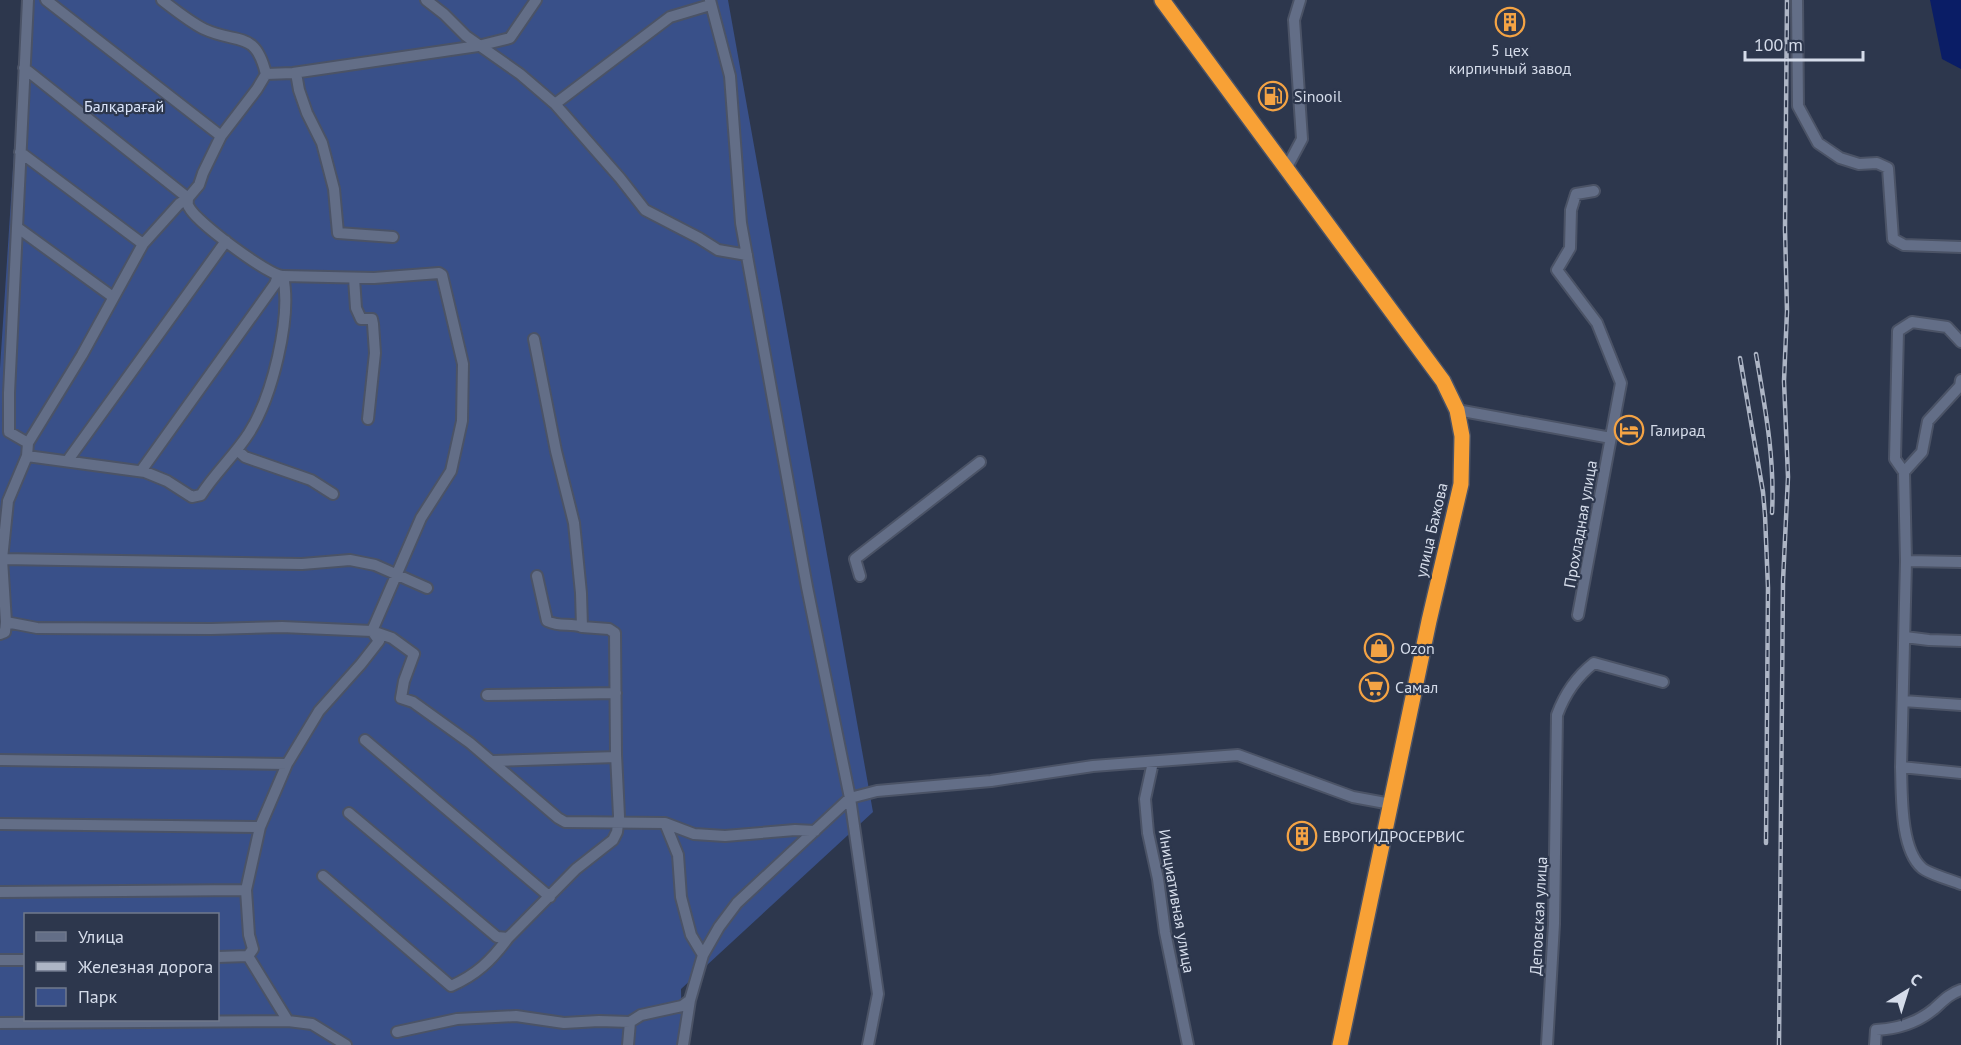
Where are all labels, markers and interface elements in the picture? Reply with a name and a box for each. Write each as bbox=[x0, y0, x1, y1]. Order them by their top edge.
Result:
building icon: 5 цех кирпичный завод bbox=[1494, 6, 1526, 38]
scale bar bbox=[1745, 24, 1864, 62]
text: 100 m bbox=[1754, 33, 1803, 56]
place label: 5 цех кирпичный завод bbox=[1449, 40, 1572, 78]
fuel station icon: Sinooil bbox=[1257, 80, 1289, 112]
place label: Sinooil bbox=[1294, 86, 1342, 106]
park label: Балқарағай bbox=[84, 96, 164, 116]
hotel icon: Галирад bbox=[1613, 414, 1645, 446]
place label: Галирад bbox=[1650, 420, 1706, 440]
street label: Прохладная улица bbox=[1559, 459, 1601, 589]
street label: улица Бажова bbox=[1410, 481, 1452, 579]
shop icon: Ozon bbox=[1363, 632, 1395, 664]
place label: Ozon bbox=[1400, 638, 1435, 658]
supermarket icon: Самал bbox=[1358, 671, 1390, 703]
place label: Самал bbox=[1395, 677, 1438, 697]
building icon: ЕВРОГИДРОСЕРВИС bbox=[1286, 820, 1318, 852]
place label: ЕВРОГИДРОСЕРВИС bbox=[1323, 826, 1465, 846]
street label: Инициативная улица bbox=[1154, 827, 1200, 975]
street label: Деповская улица bbox=[1525, 856, 1551, 976]
legend bbox=[24, 913, 219, 1021]
text: Улица bbox=[78, 925, 124, 948]
text: Железная дорога bbox=[77, 955, 213, 978]
north arrow bbox=[1877, 961, 1937, 1021]
text: С bbox=[1907, 969, 1926, 990]
text: Парк bbox=[78, 985, 118, 1008]

